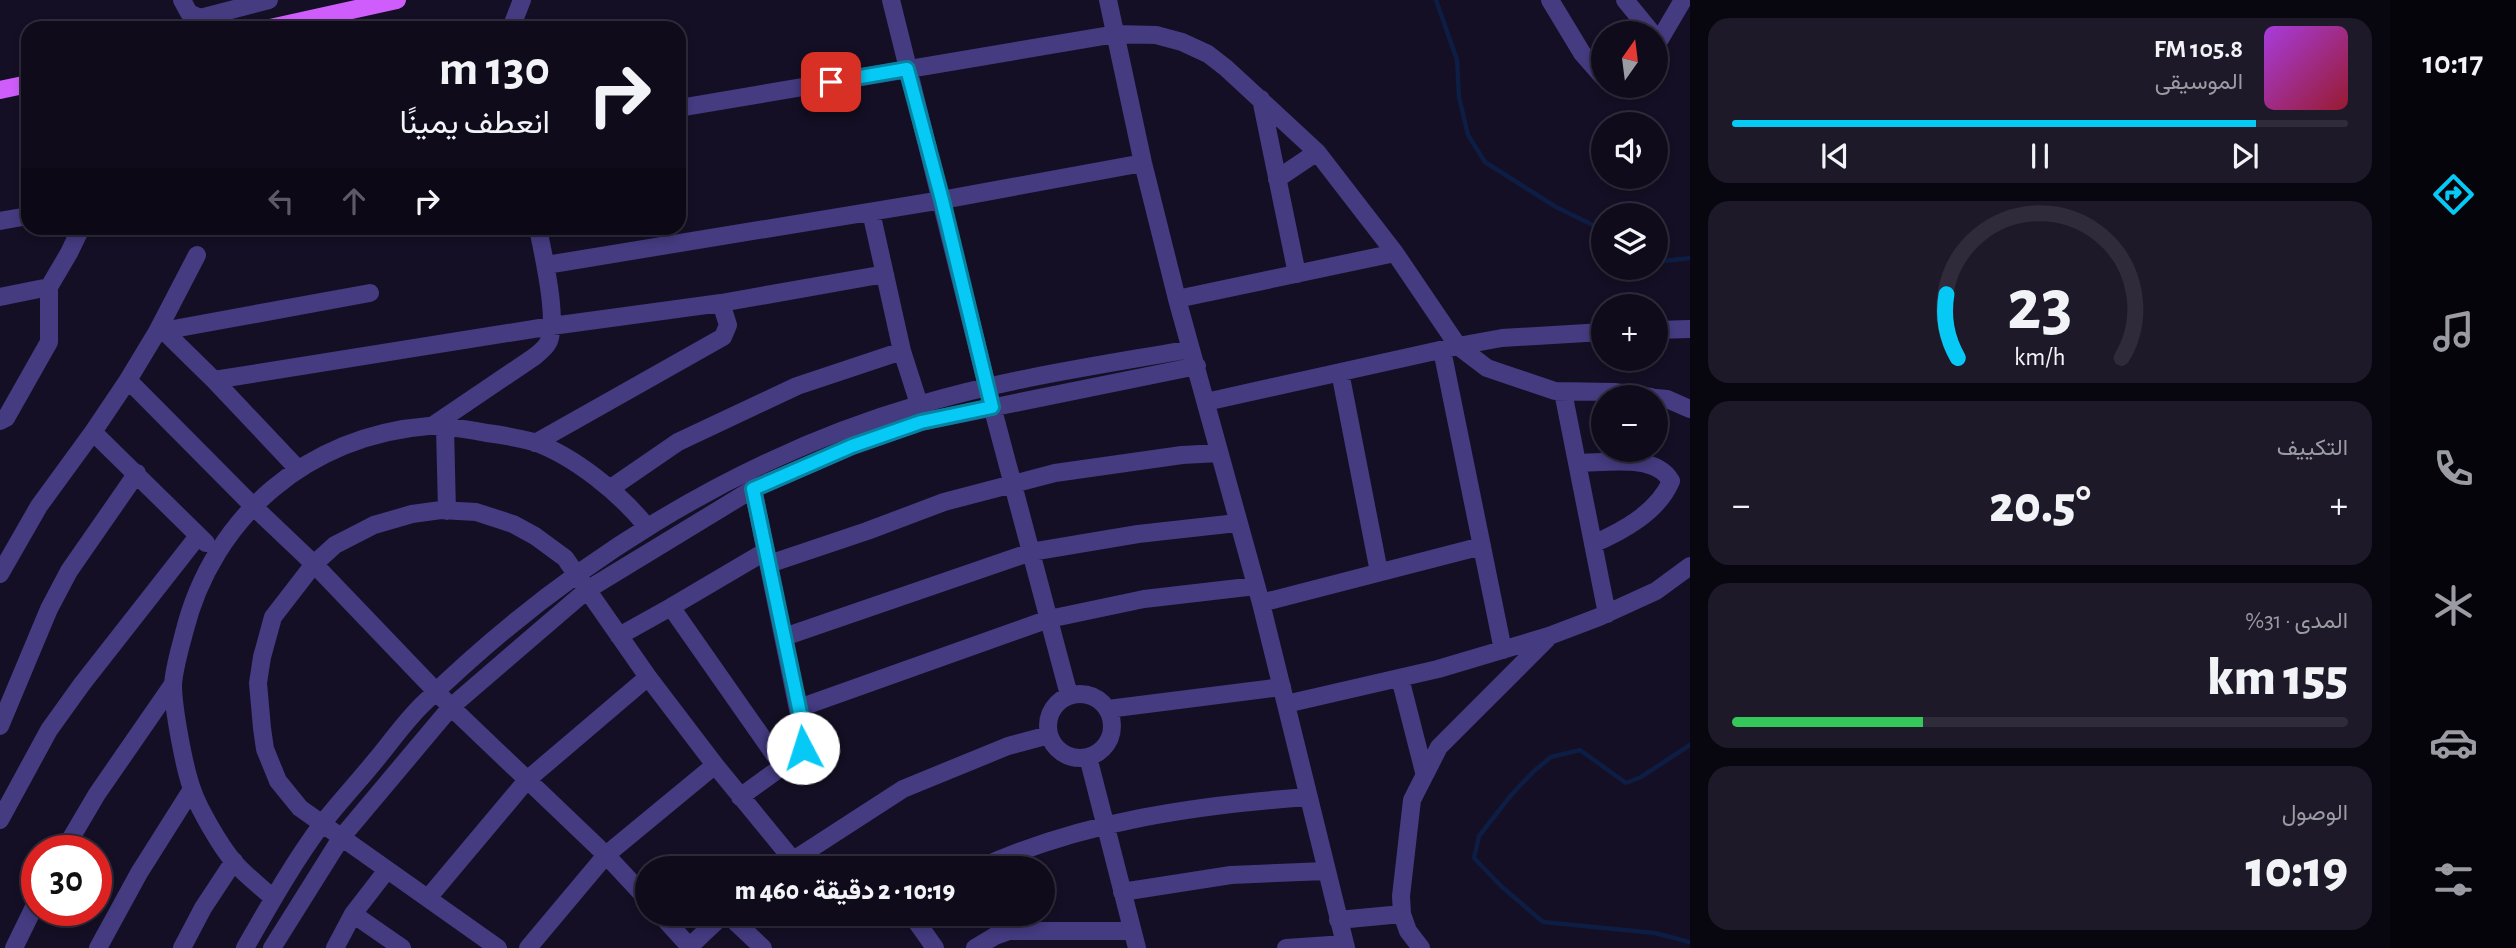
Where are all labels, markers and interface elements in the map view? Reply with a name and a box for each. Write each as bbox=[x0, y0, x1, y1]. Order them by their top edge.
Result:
north arrow bbox=[1591, 21, 1668, 98]
map controls bbox=[1591, 21, 1668, 462]
text: 105.8 FM bbox=[2154, 36, 2243, 62]
text: 130 m bbox=[439, 45, 550, 94]
text: 10:17 bbox=[2423, 47, 2483, 79]
icon: right bbox=[574, 49, 665, 140]
pin bbox=[801, 52, 861, 112]
icon: arrive bbox=[812, 63, 850, 101]
text: الموسيقى bbox=[2155, 71, 2243, 94]
text: انعطف يمينًا bbox=[399, 107, 550, 139]
button: sound bbox=[1591, 112, 1668, 189]
icon: previous bbox=[1816, 137, 1854, 175]
icon: pause bbox=[2021, 137, 2059, 175]
icon: next bbox=[2226, 137, 2264, 175]
icon: directions bbox=[2429, 170, 2478, 219]
icon: left bbox=[262, 182, 300, 220]
icon: ahead bbox=[335, 182, 373, 220]
icon: right bbox=[408, 182, 446, 220]
button: layers bbox=[1591, 203, 1668, 280]
text: 23 bbox=[2007, 270, 2073, 343]
button: + bbox=[1591, 294, 1668, 371]
icon: music bbox=[2429, 307, 2478, 356]
text: km/h bbox=[2014, 344, 2066, 369]
button: − bbox=[1591, 385, 1668, 462]
text: التكييف bbox=[2277, 437, 2348, 460]
icon: phone bbox=[2429, 444, 2478, 493]
text: 20.5° bbox=[1989, 479, 2091, 531]
text: − bbox=[1732, 487, 1750, 525]
text: + bbox=[2330, 487, 2348, 525]
icon: climate bbox=[2429, 581, 2478, 630]
text: المدى · 31% bbox=[2245, 610, 2348, 633]
text: 155 km bbox=[2207, 652, 2348, 704]
position arrow bbox=[766, 711, 840, 785]
icon: car bbox=[2429, 718, 2478, 767]
text: الوصول bbox=[2282, 802, 2348, 825]
speed limit sign: 30 bbox=[21, 835, 112, 926]
text: 10:19 bbox=[2246, 844, 2348, 896]
icon: filters bbox=[2429, 855, 2478, 904]
text: 10:19 · 2 دقيقة · 460 m bbox=[735, 878, 955, 904]

